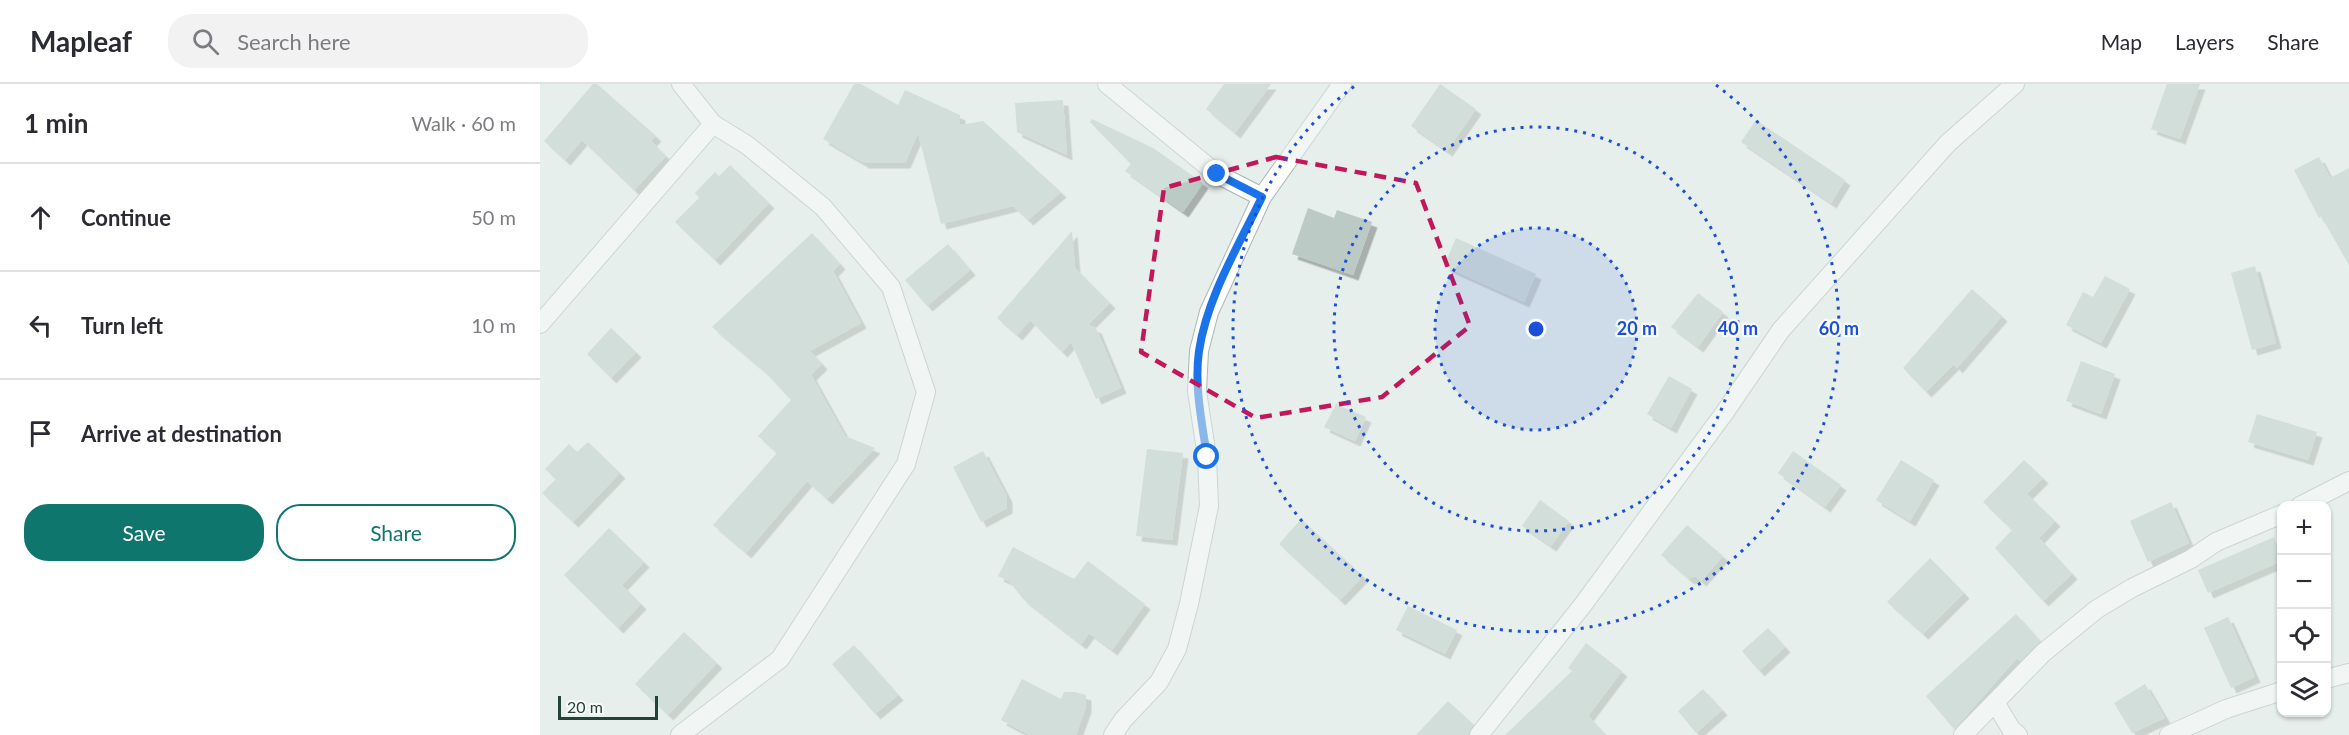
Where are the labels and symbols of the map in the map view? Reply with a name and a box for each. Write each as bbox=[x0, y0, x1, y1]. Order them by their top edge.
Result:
route end bbox=[1203, 160, 1229, 186]
text: 20 m bbox=[1617, 317, 1657, 339]
text: 40 m bbox=[1718, 317, 1758, 339]
text: 60 m bbox=[1819, 317, 1859, 339]
centre of rings bbox=[1526, 319, 1546, 339]
route start bbox=[1193, 443, 1219, 469]
scale bar bbox=[558, 693, 658, 720]

